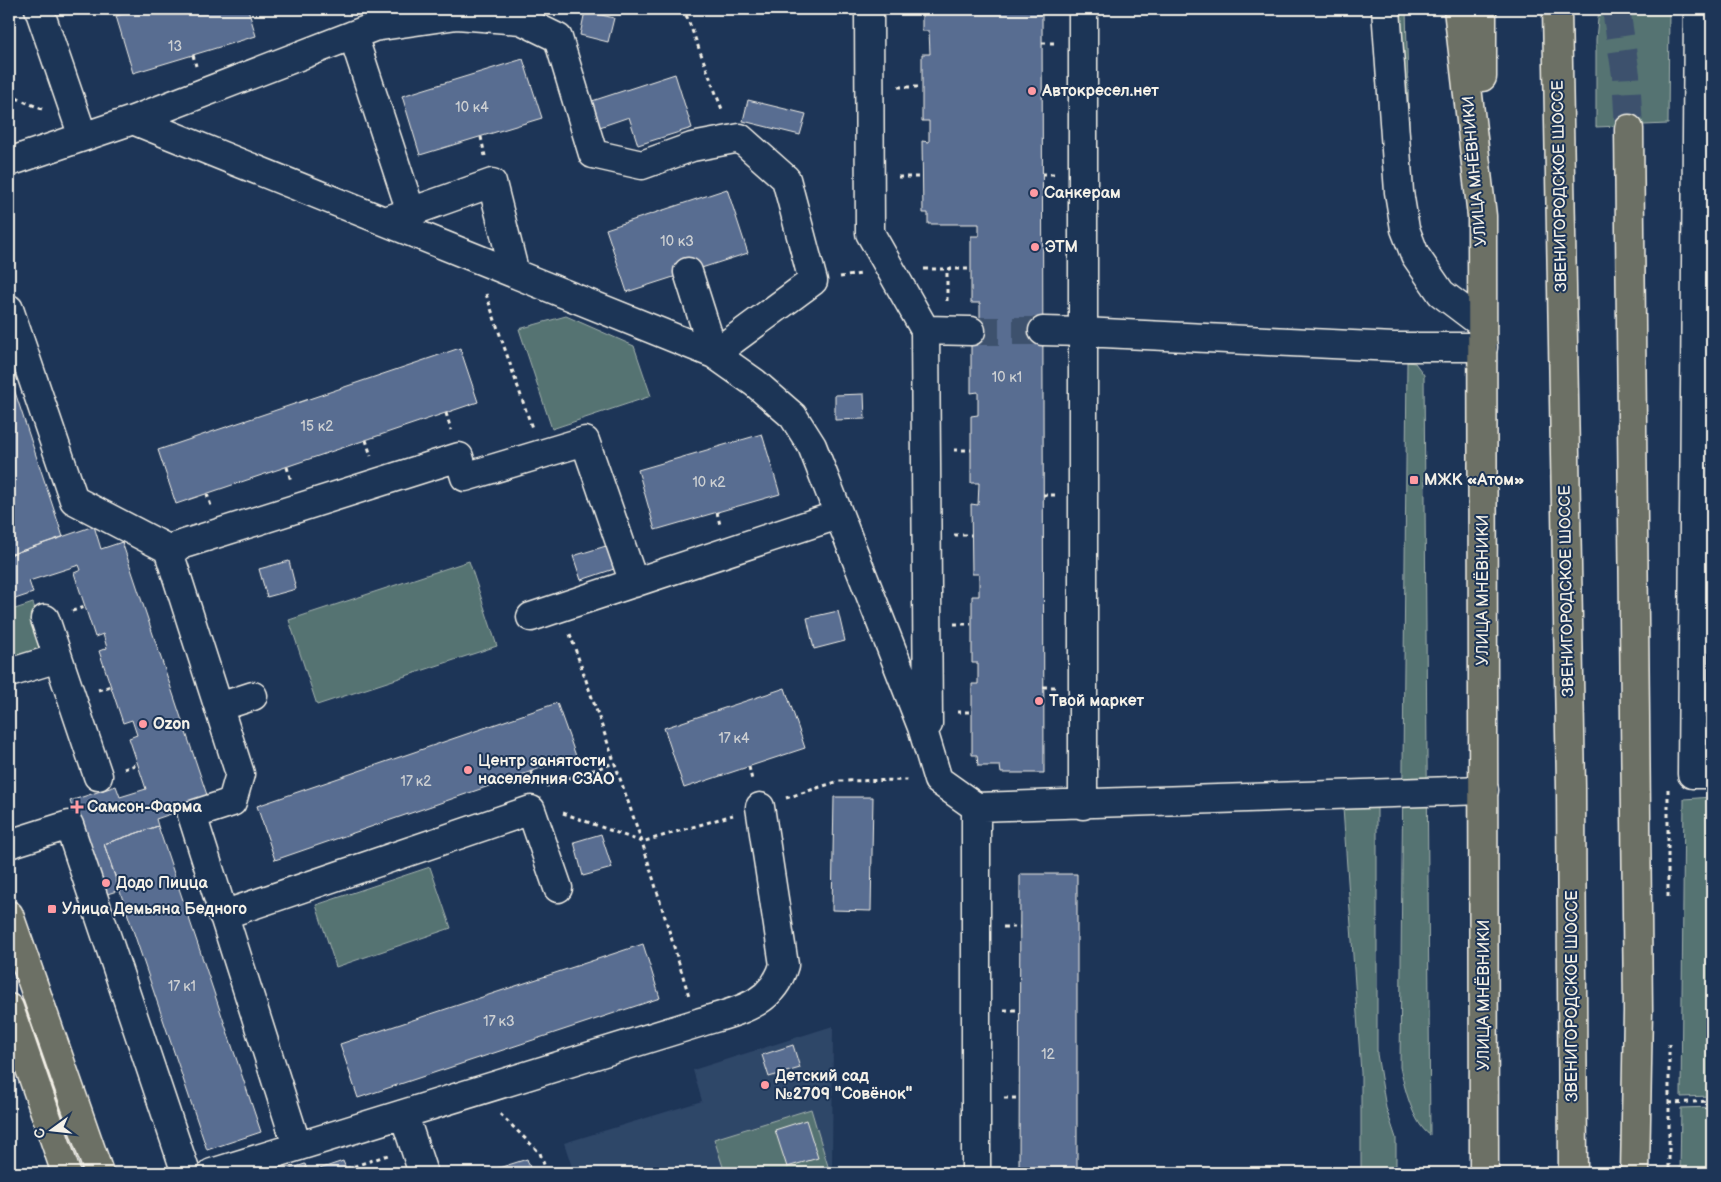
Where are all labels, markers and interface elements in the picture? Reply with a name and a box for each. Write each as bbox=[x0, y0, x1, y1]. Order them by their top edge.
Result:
house number: 13 bbox=[168, 38, 182, 55]
street label: ЗВЕНИГОРОДСКОЕ ШОССЕ bbox=[1549, 80, 1571, 292]
place label: Автокресел.нет bbox=[1041, 82, 1159, 101]
marker: Автокресел.нет bbox=[1026, 85, 1038, 97]
street label: УЛИЦА МНЁВНИКИ bbox=[1458, 95, 1491, 247]
house number: 10 к4 bbox=[455, 99, 489, 116]
place label: Санкерам bbox=[1044, 184, 1121, 203]
marker: Санкерам bbox=[1028, 187, 1040, 199]
house number: 10 к3 bbox=[660, 233, 694, 250]
place label: ЭТМ bbox=[1045, 238, 1078, 257]
marker: ЭТМ bbox=[1029, 241, 1041, 253]
house number: 10 к1 bbox=[992, 369, 1022, 386]
house number: 15 к2 bbox=[301, 418, 334, 435]
place label: МЖК «Атом» bbox=[1424, 471, 1525, 490]
house number: 10 к2 bbox=[692, 474, 726, 491]
marker: МЖК «Атом» bbox=[1408, 474, 1420, 486]
street label: ЗВЕНИГОРОДСКОЕ ШОССЕ bbox=[1556, 485, 1578, 697]
street label: УЛИЦА МНЁВНИКИ bbox=[1473, 515, 1493, 665]
place label: Твой маркет bbox=[1049, 692, 1145, 711]
marker: Твой маркет bbox=[1033, 695, 1045, 707]
place label: Ozon bbox=[153, 715, 190, 734]
marker: Ozon bbox=[137, 718, 149, 730]
house number: 17 к4 bbox=[718, 730, 750, 747]
place label: Центр занятости населелния СЗАО bbox=[478, 752, 615, 789]
marker: Центр занятости населелния СЗАО bbox=[462, 764, 474, 776]
house number: 17 к2 bbox=[401, 773, 432, 790]
place label: Самсон-Фарма bbox=[87, 798, 202, 817]
marker: Самсон-Фарма bbox=[71, 801, 83, 813]
place label: Додо Пицца bbox=[116, 874, 208, 893]
marker: Додо Пицца bbox=[100, 877, 112, 889]
street label: ЗВЕНИГОРОДСКОЕ ШОССЕ bbox=[1563, 890, 1582, 1102]
place label: Улица Демьяна Бедного bbox=[62, 900, 247, 919]
marker: Улица Демьяна Бедного bbox=[46, 903, 58, 915]
street label: УЛИЦА МНЁВНИКИ bbox=[1474, 920, 1494, 1070]
house number: 17 к1 bbox=[168, 978, 196, 995]
house number: 17 к3 bbox=[483, 1013, 515, 1030]
house number: 12 bbox=[1041, 1046, 1056, 1063]
place label: Детский сад №2709 "Совёнок" bbox=[775, 1067, 913, 1104]
marker: Детский сад №2709 "Совёнок" bbox=[759, 1079, 771, 1091]
north arrow bbox=[28, 1104, 78, 1154]
text: С bbox=[30, 1126, 49, 1140]

